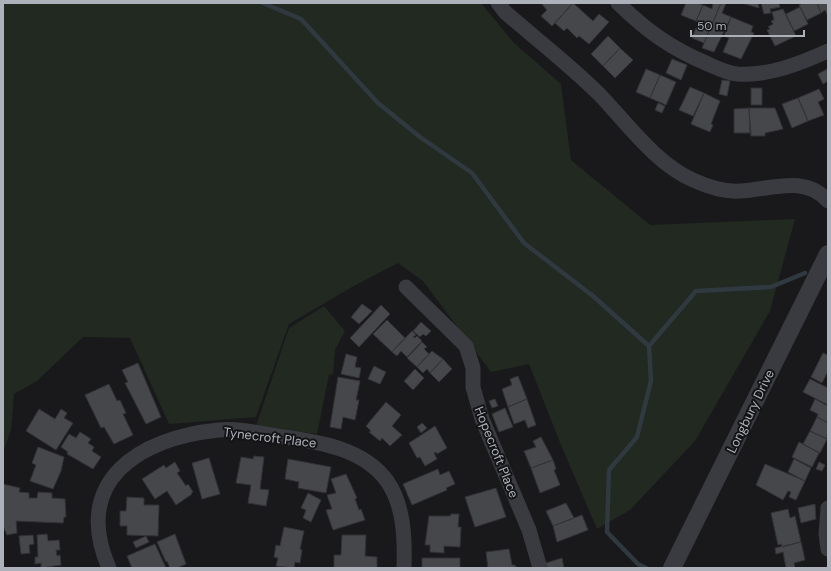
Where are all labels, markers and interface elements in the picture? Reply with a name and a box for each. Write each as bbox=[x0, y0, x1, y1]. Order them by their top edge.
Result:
scale bar bbox=[691, 12, 804, 38]
text: 50 m bbox=[697, 18, 726, 34]
street label: Longbury Drive bbox=[723, 367, 778, 456]
street label: Hopecroft Place bbox=[470, 404, 523, 500]
street label: Tynecroft Place bbox=[222, 423, 317, 452]

